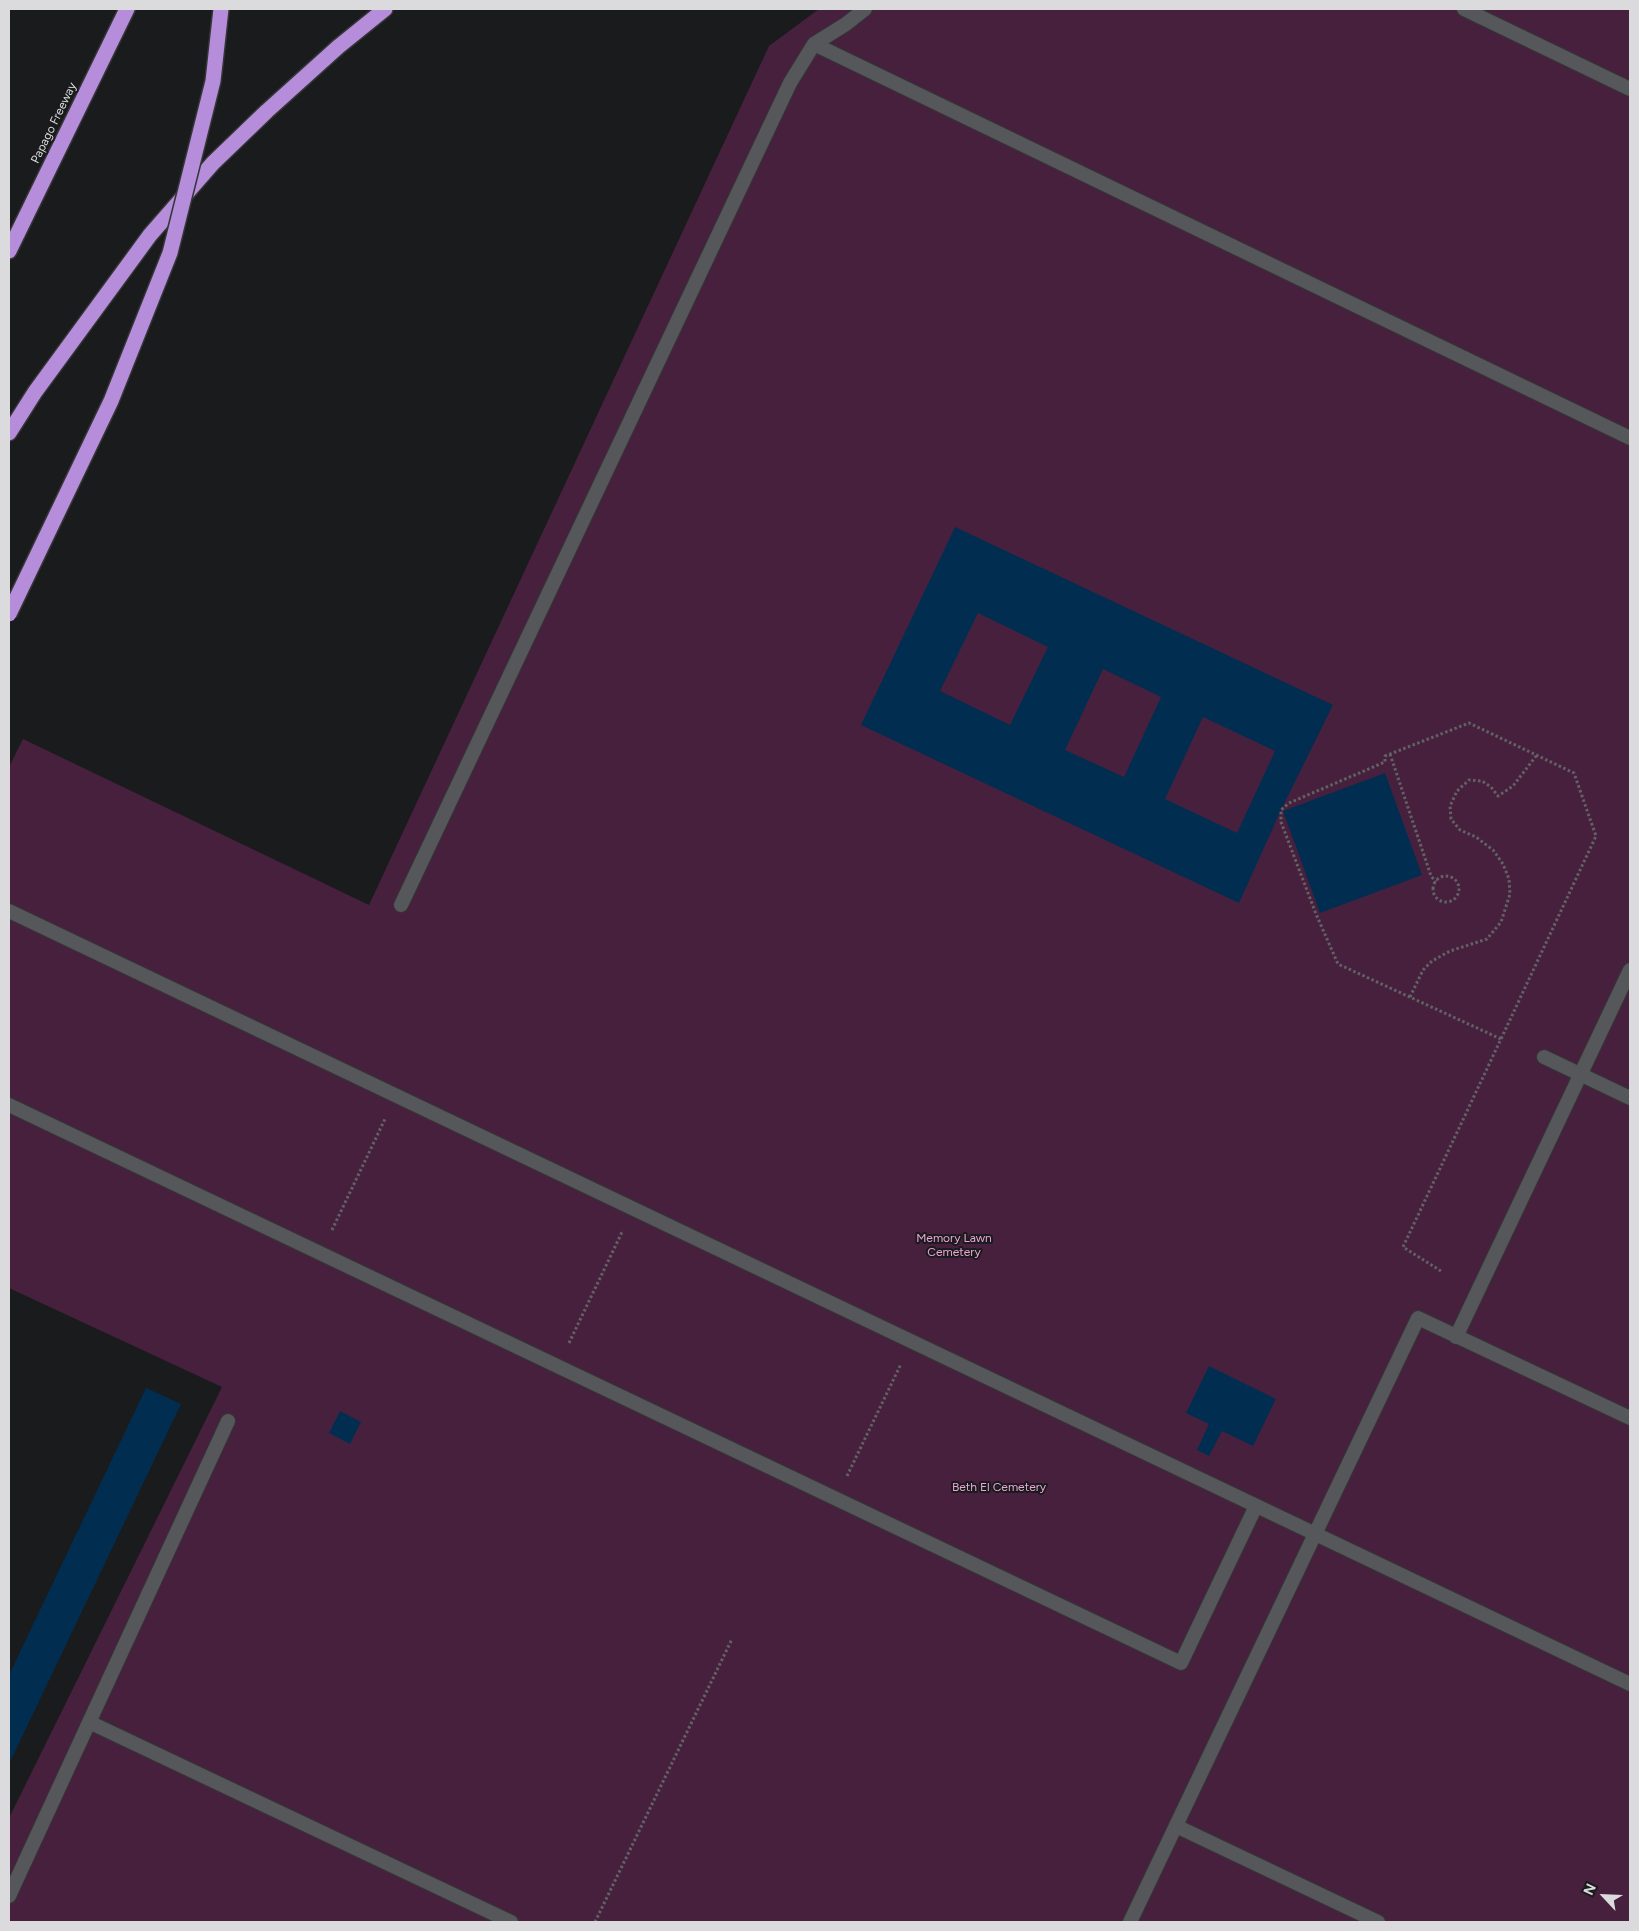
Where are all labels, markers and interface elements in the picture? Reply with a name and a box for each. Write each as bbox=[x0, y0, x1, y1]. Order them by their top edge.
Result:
street label: Papago Freeway bbox=[28, 80, 80, 166]
park label: Memory Lawn Cemetery bbox=[916, 1231, 992, 1259]
park label: Beth El Cemetery bbox=[952, 1480, 1046, 1494]
north arrow bbox=[1579, 1871, 1629, 1921]
text: N bbox=[1580, 1881, 1600, 1898]

